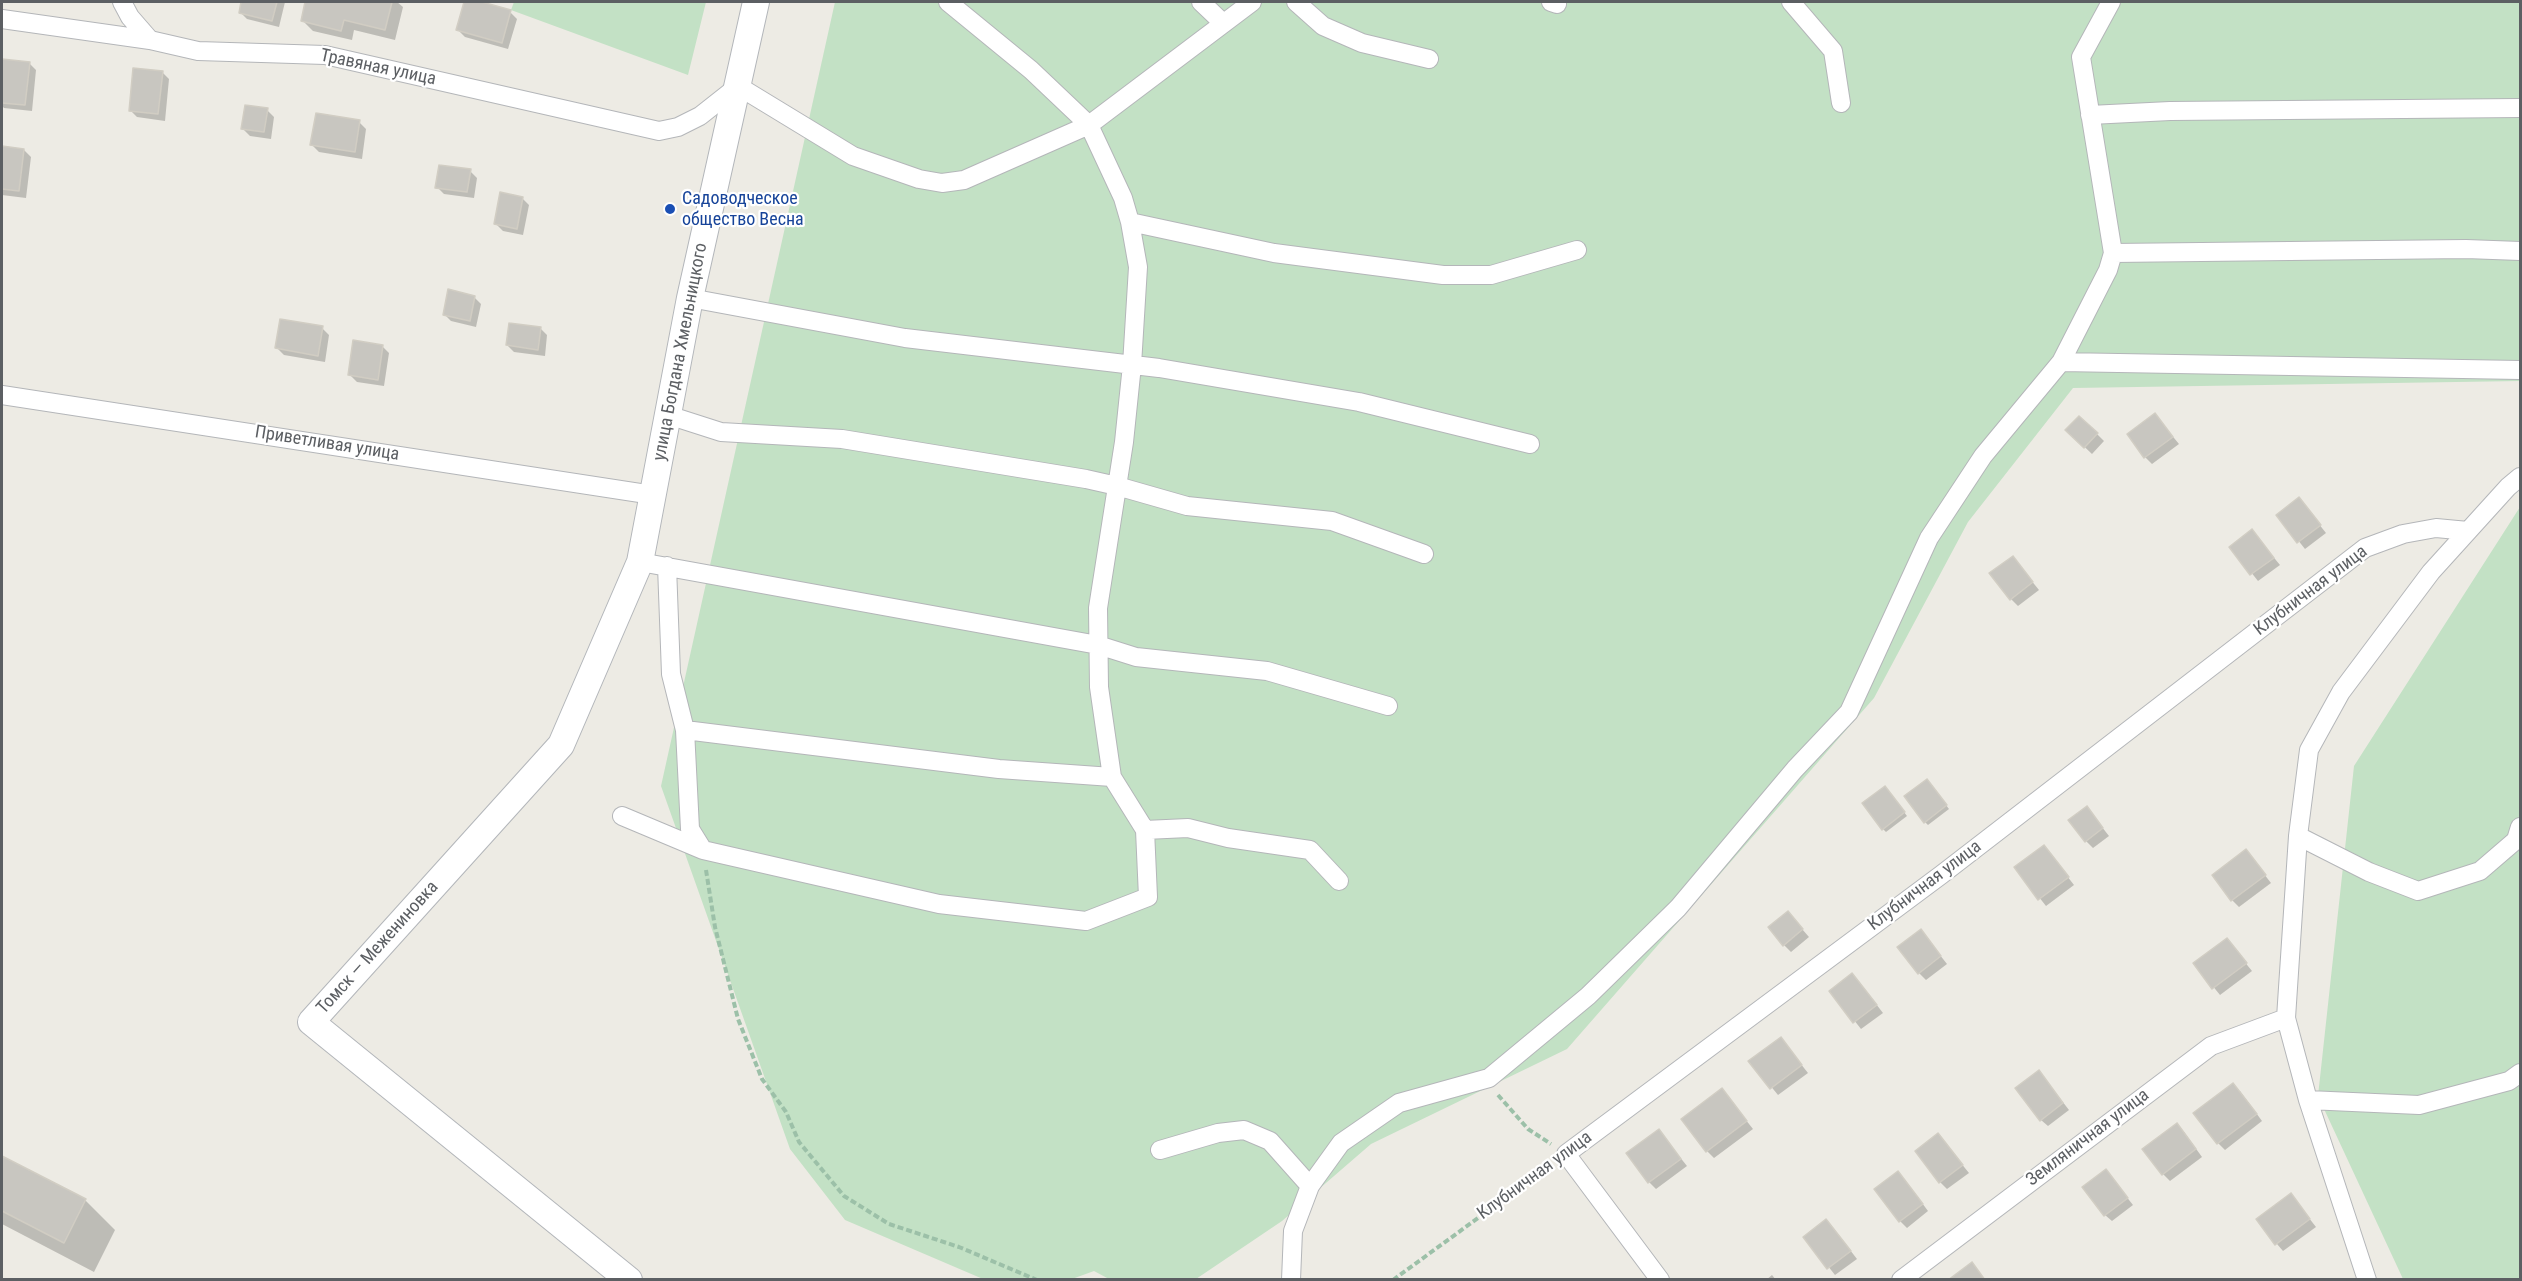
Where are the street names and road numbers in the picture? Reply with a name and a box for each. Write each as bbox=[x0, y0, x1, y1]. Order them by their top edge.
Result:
street label: Травяная улица bbox=[318, 45, 438, 91]
street label: улица Богдана Хмельницкого bbox=[649, 241, 713, 463]
street label: Приветливая улица bbox=[253, 422, 401, 466]
street label: Клубничная улица bbox=[2250, 541, 2372, 641]
street label: Клубничная улица bbox=[1864, 836, 1986, 936]
street label: Томск — Межениновка bbox=[313, 877, 443, 1019]
street label: Земляничная улица bbox=[2022, 1085, 2154, 1191]
street label: Клубничная улица bbox=[1473, 1127, 1597, 1225]

